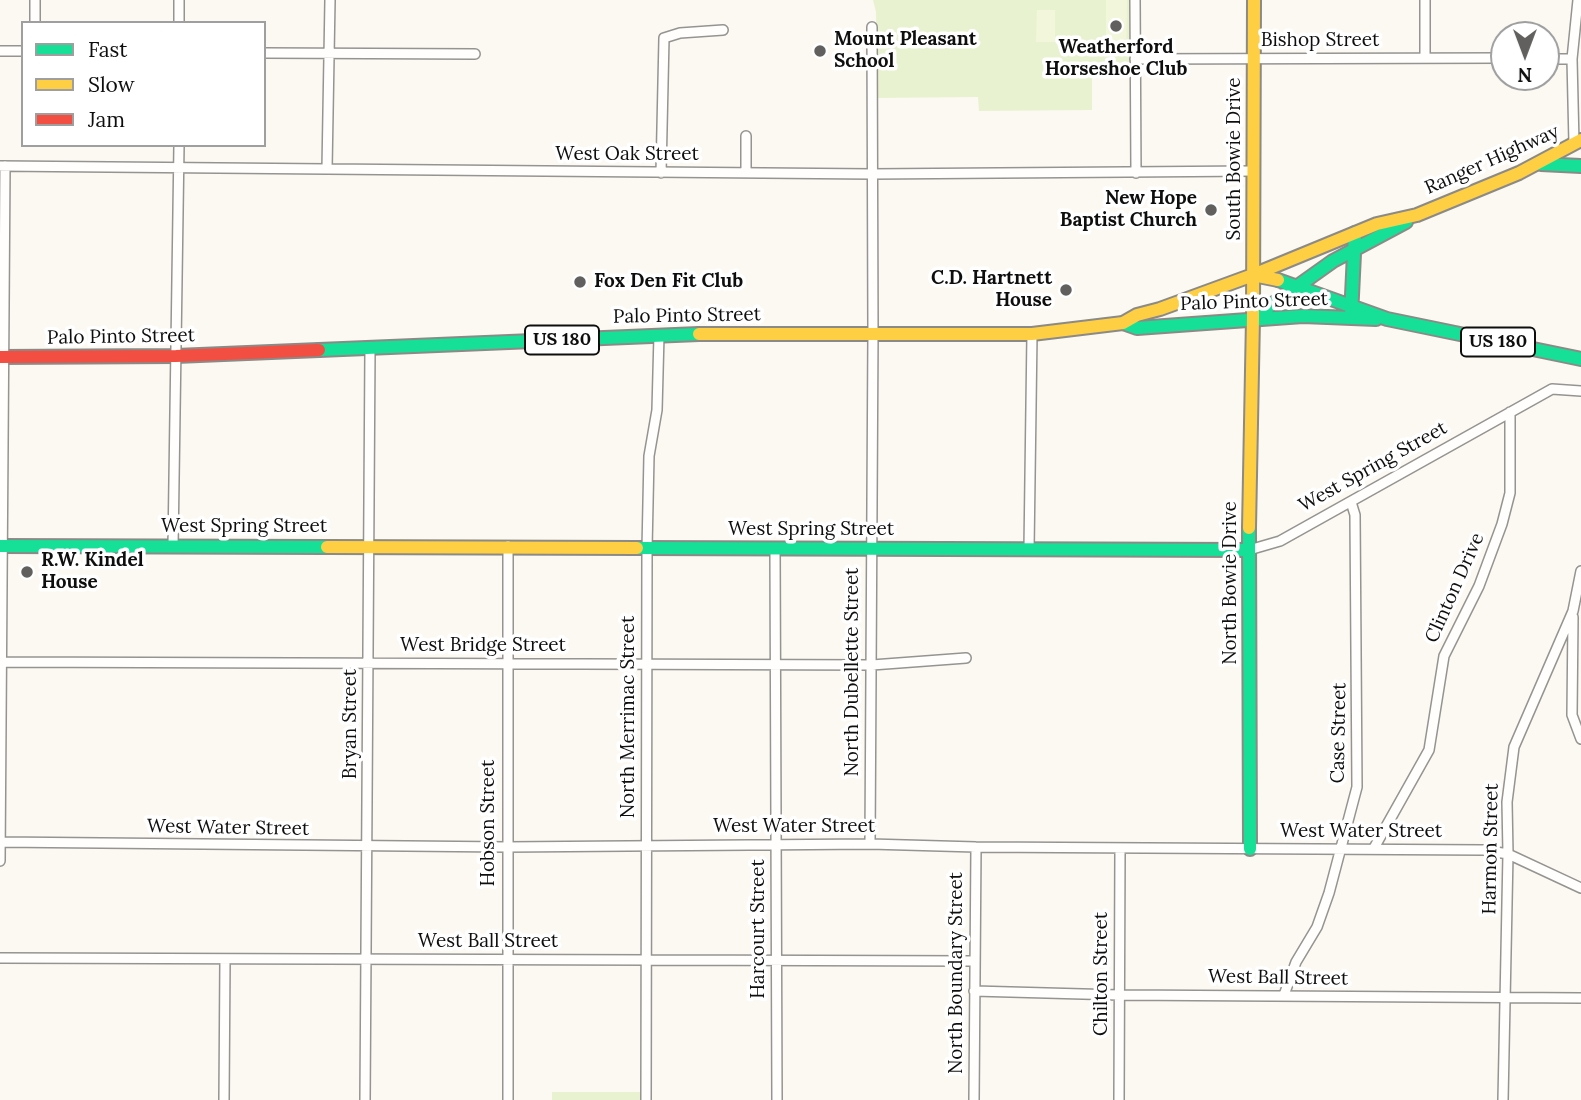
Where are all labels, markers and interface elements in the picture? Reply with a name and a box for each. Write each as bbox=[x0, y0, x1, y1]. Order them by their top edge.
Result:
marker: Weatherford Horseshoe Club bbox=[1108, 18, 1124, 34]
legend bbox=[21, 21, 266, 147]
north arrow bbox=[1490, 21, 1560, 91]
place label: Mount Pleasant School bbox=[834, 29, 977, 73]
street label: Bishop Street bbox=[1261, 30, 1379, 52]
text: Fast bbox=[88, 36, 127, 63]
place label: Weatherford Horseshoe Club bbox=[1045, 37, 1187, 81]
marker: Mount Pleasant School bbox=[812, 43, 828, 59]
text: N bbox=[1518, 63, 1532, 87]
text: Slow bbox=[88, 71, 135, 98]
street label: South Bowie Drive bbox=[1224, 77, 1246, 241]
text: Jam bbox=[88, 106, 125, 133]
street label: Ranger Highway bbox=[1422, 120, 1562, 200]
street label: West Oak Street bbox=[555, 144, 699, 166]
place label: New Hope Baptist Church bbox=[1060, 188, 1197, 232]
marker: New Hope Baptist Church bbox=[1203, 202, 1219, 218]
place label: C.D. Hartnett House bbox=[931, 268, 1052, 312]
place label: Fox Den Fit Club bbox=[594, 271, 743, 293]
marker: Fox Den Fit Club bbox=[572, 274, 588, 290]
marker: C.D. Hartnett House bbox=[1058, 282, 1074, 298]
street label: Palo Pinto Street bbox=[1180, 288, 1328, 316]
street label: Palo Pinto Street bbox=[613, 303, 761, 329]
street label: Palo Pinto Street bbox=[47, 324, 195, 350]
road number: US 180 bbox=[525, 326, 599, 354]
road number: US 180 bbox=[1461, 328, 1535, 356]
street label: West Spring Street bbox=[1295, 417, 1451, 517]
street label: North Bowie Drive bbox=[1220, 501, 1242, 665]
street label: West Spring Street bbox=[161, 516, 327, 538]
street label: West Spring Street bbox=[728, 519, 894, 541]
street label: Clinton Drive bbox=[1421, 530, 1489, 646]
place label: R.W. Kindel House bbox=[41, 550, 144, 594]
marker: R.W. Kindel House bbox=[19, 564, 35, 580]
street label: North Dubellette Street bbox=[842, 568, 864, 776]
street label: North Merrimac Street bbox=[618, 616, 640, 818]
street label: West Bridge Street bbox=[400, 635, 566, 657]
street label: Bryan Street bbox=[340, 669, 362, 779]
street label: Case Street bbox=[1327, 682, 1351, 784]
street label: Hobson Street bbox=[478, 760, 500, 886]
street label: Harmon Street bbox=[1478, 783, 1504, 915]
street label: West Water Street bbox=[147, 815, 309, 841]
street label: West Water Street bbox=[713, 816, 875, 838]
street label: West Water Street bbox=[1280, 821, 1442, 843]
street label: Harcourt Street bbox=[748, 859, 770, 999]
street label: North Boundary Street bbox=[946, 872, 968, 1074]
street label: Chilton Street bbox=[1091, 912, 1113, 1036]
street label: West Ball Street bbox=[418, 931, 558, 953]
street label: West Ball Street bbox=[1208, 965, 1348, 991]

